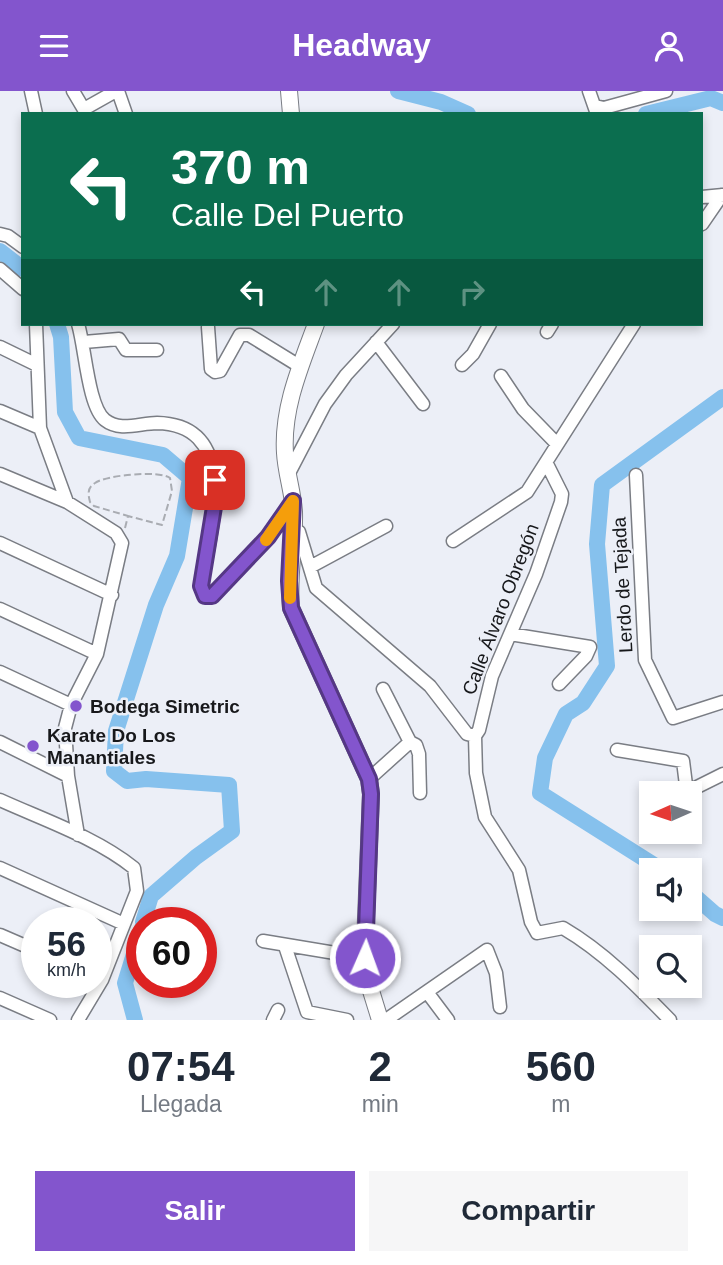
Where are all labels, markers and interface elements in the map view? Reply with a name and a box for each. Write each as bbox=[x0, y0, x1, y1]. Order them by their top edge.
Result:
icon: menu bbox=[35, 27, 73, 65]
text: Headway bbox=[292, 27, 431, 63]
icon: person bbox=[650, 27, 688, 65]
icon: left bbox=[56, 140, 147, 231]
text: 370 m bbox=[171, 140, 310, 194]
text: Calle Del Puerto bbox=[171, 197, 404, 233]
icon: left bbox=[234, 273, 272, 311]
icon: ahead bbox=[307, 273, 345, 311]
icon: ahead bbox=[380, 273, 418, 311]
icon: right bbox=[453, 273, 491, 311]
pin bbox=[185, 450, 245, 510]
icon: arrive bbox=[196, 461, 234, 499]
street label: Lerdo de Tejada bbox=[608, 516, 637, 653]
street label: Calle Álvaro Obregón bbox=[458, 521, 543, 698]
place label: Bodega Simetric bbox=[90, 696, 240, 717]
marker: Bodega Simetric bbox=[68, 698, 84, 714]
place label: Karate Do Los Manantiales bbox=[47, 725, 176, 768]
marker: Karate Do Los Manantiales bbox=[25, 738, 41, 754]
north arrow bbox=[639, 781, 702, 843]
map controls bbox=[639, 781, 702, 998]
button: sound bbox=[639, 858, 702, 921]
speed limit sign: 60 bbox=[126, 907, 217, 998]
position arrow bbox=[328, 921, 402, 995]
text: 56 bbox=[47, 924, 86, 963]
button: search bbox=[639, 935, 702, 998]
text: km/h bbox=[47, 960, 86, 980]
text: 07:54 bbox=[127, 1043, 235, 1090]
text: 2 bbox=[368, 1043, 392, 1090]
text: 560 bbox=[526, 1043, 596, 1090]
text: Llegada bbox=[140, 1091, 222, 1117]
text: min bbox=[362, 1091, 399, 1117]
text: m bbox=[551, 1091, 570, 1117]
button: Salir bbox=[35, 1171, 355, 1251]
button: Compartir bbox=[369, 1171, 688, 1251]

